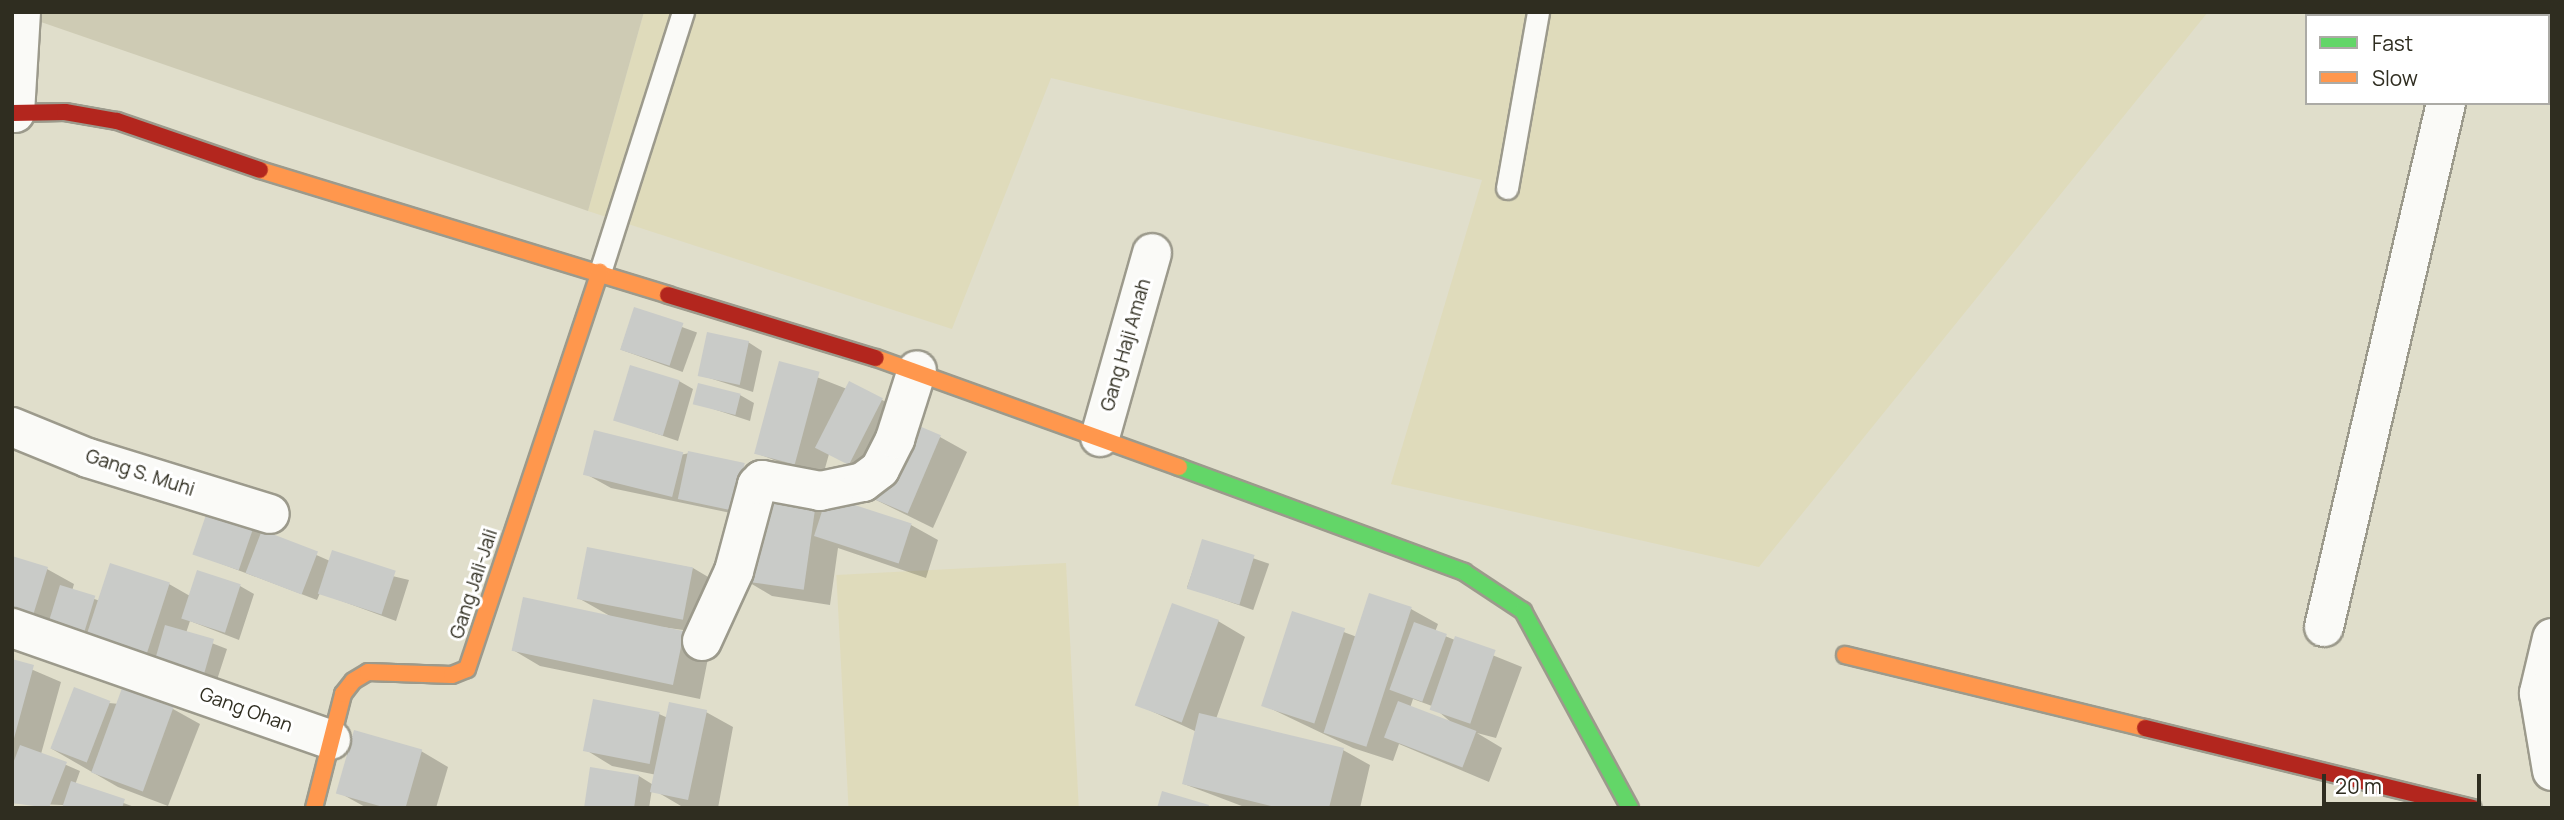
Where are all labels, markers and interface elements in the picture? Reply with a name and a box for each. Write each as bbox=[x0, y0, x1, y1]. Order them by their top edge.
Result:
legend bbox=[2305, 14, 2550, 105]
text: Fast bbox=[2372, 29, 2413, 57]
text: Slow bbox=[2372, 64, 2418, 92]
street label: Gang Haji Amah bbox=[1096, 276, 1156, 414]
street label: Gang S. Muhi bbox=[83, 445, 197, 501]
street label: Gang Jali-Jali bbox=[446, 526, 502, 642]
street label: Gang Ohan bbox=[196, 683, 296, 737]
scale bar bbox=[2326, 760, 2485, 804]
text: 20 m bbox=[2335, 772, 2382, 800]

